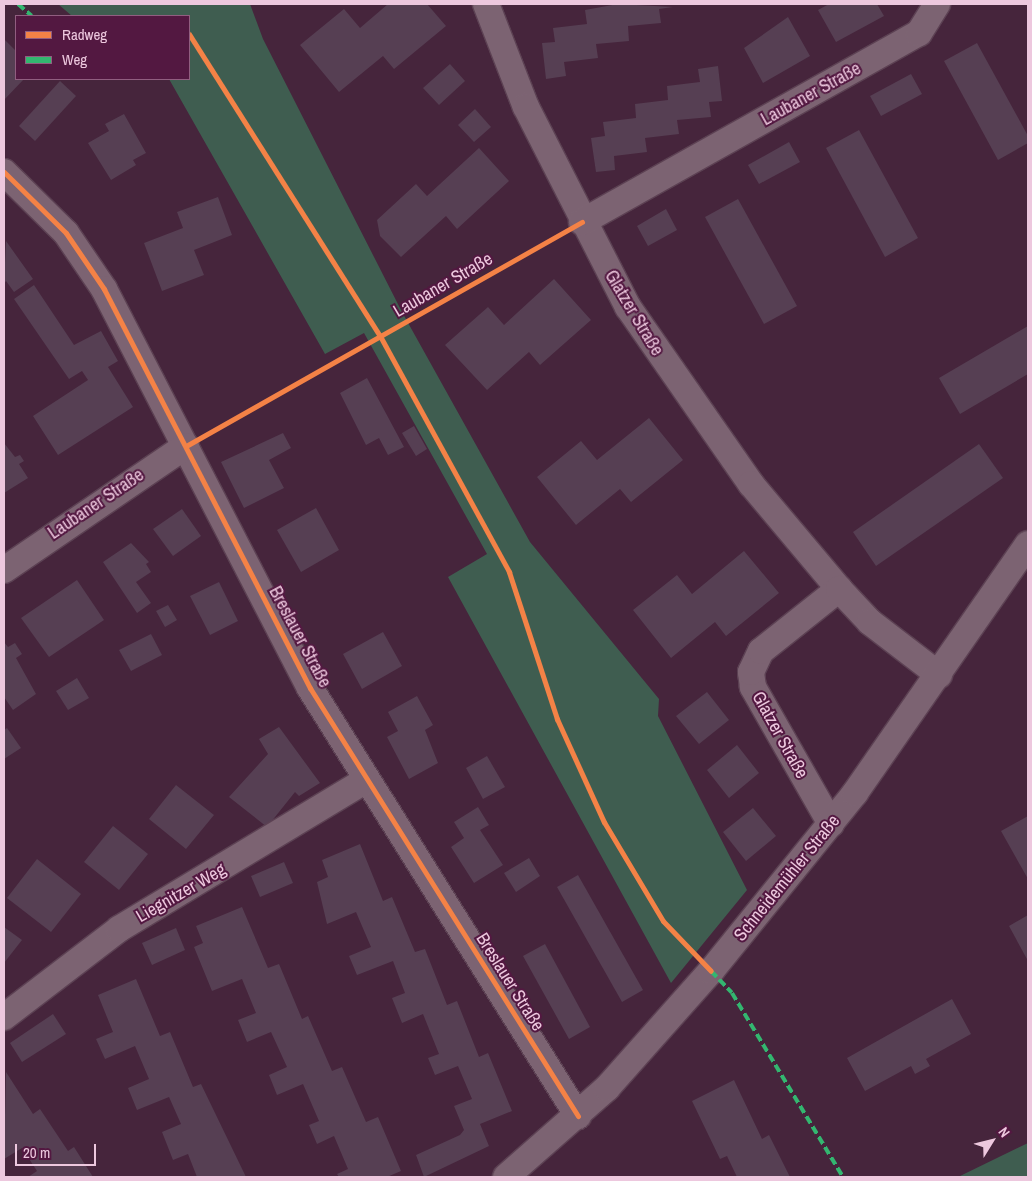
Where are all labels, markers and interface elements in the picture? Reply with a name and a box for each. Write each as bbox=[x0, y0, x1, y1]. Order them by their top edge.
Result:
legend bbox=[15, 15, 190, 80]
text: Radweg bbox=[62, 24, 107, 45]
text: Weg bbox=[62, 49, 87, 70]
street label: Laubaner Straße bbox=[757, 58, 865, 130]
street label: Laubaner Straße bbox=[390, 248, 496, 322]
street label: Glatzer Straße bbox=[600, 266, 668, 360]
street label: Laubaner Straße bbox=[44, 464, 148, 544]
street label: Breslauer Straße bbox=[264, 583, 336, 691]
street label: Glatzer Straße bbox=[747, 688, 813, 782]
street label: Schneidemühler Straße bbox=[730, 811, 844, 945]
street label: Liegnitzer Weg bbox=[132, 859, 230, 927]
street label: Breslauer Straße bbox=[471, 929, 549, 1035]
north arrow bbox=[967, 1116, 1017, 1166]
text: N bbox=[994, 1124, 1014, 1141]
scale bar bbox=[18, 1134, 99, 1166]
text: 20 m bbox=[23, 1142, 50, 1163]

